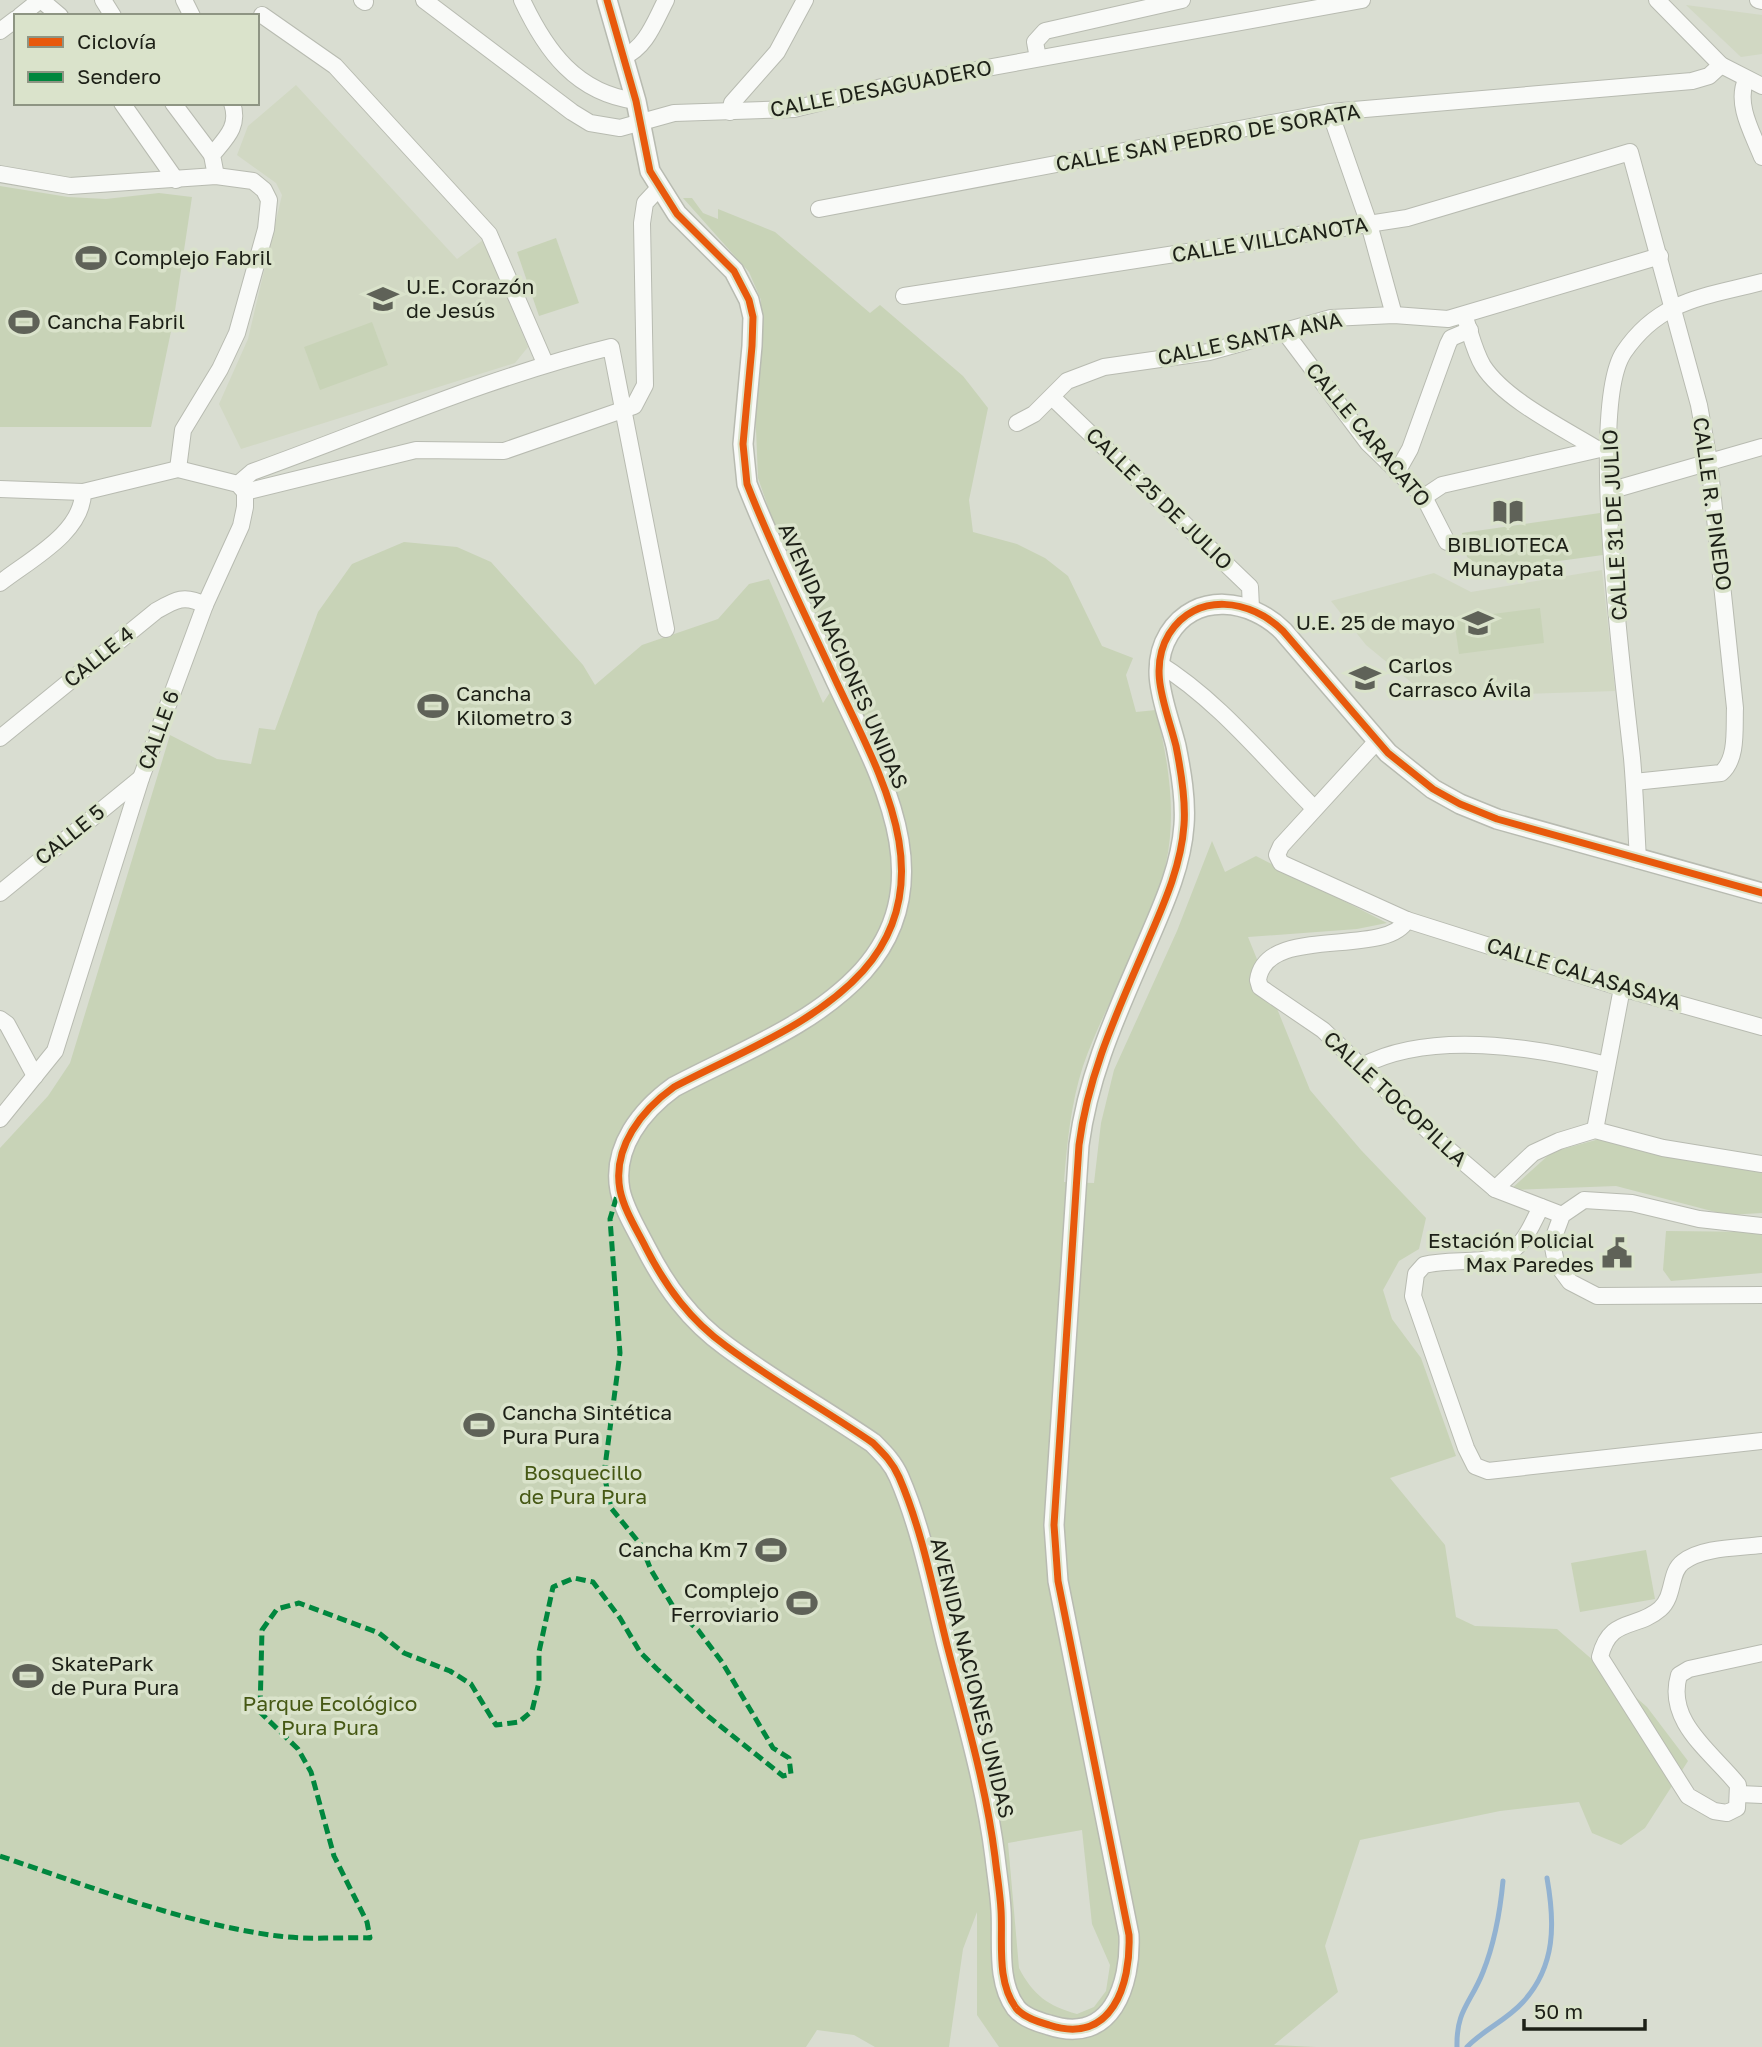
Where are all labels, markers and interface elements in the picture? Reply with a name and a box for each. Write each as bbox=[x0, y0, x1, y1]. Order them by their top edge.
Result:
legend bbox=[14, 14, 259, 105]
text: Ciclovía bbox=[77, 28, 156, 54]
street label: CALLE DESAGUADERO bbox=[768, 54, 994, 122]
text: Sendero bbox=[77, 63, 161, 89]
street label: CALLE SAN PEDRO DE SORATA bbox=[1054, 97, 1362, 177]
street label: CALLE VILLCANOTA bbox=[1170, 211, 1370, 267]
sports icon: Complejo Fabril bbox=[74, 241, 108, 275]
place label: Complejo Fabril bbox=[114, 244, 272, 270]
place label: U.E. Corazón de Jesús bbox=[406, 273, 534, 323]
school or university icon: U.E. Corazón de Jesús bbox=[366, 282, 400, 316]
sports icon: Cancha Fabril bbox=[7, 305, 41, 339]
street label: CALLE SANTA ANA bbox=[1155, 306, 1344, 370]
place label: Cancha Fabril bbox=[47, 308, 185, 334]
street label: CALLE CARACATO bbox=[1301, 357, 1437, 512]
street label: CALLE R. PINEDO bbox=[1688, 415, 1738, 592]
street label: CALLE 25 DE JULIO bbox=[1081, 422, 1238, 575]
street label: CALLE 31 DE JULIO bbox=[1596, 429, 1632, 621]
library icon: BIBLIOTECA Munaypata bbox=[1491, 495, 1525, 529]
street label: AVENIDA NACIONES UNIDAS bbox=[773, 519, 914, 793]
place label: BIBLIOTECA Munaypata bbox=[1447, 531, 1569, 581]
school or university icon: U.E. 25 de mayo bbox=[1461, 606, 1495, 640]
place label: U.E. 25 de mayo bbox=[1296, 609, 1455, 635]
street label: CALLE 4 bbox=[58, 620, 139, 692]
place label: Carlos Carrasco Ávila bbox=[1388, 652, 1531, 702]
school or university icon: Carlos Carrasco Ávila bbox=[1348, 661, 1382, 695]
place label: Cancha Kilometro 3 bbox=[456, 680, 573, 730]
street label: CALLE 6 bbox=[132, 686, 184, 773]
sports icon: Cancha Kilometro 3 bbox=[416, 689, 450, 723]
street label: CALLE 5 bbox=[29, 798, 109, 870]
street label: CALLE CALASASAYA bbox=[1484, 931, 1685, 1015]
street label: CALLE TOCOPILLA bbox=[1318, 1025, 1473, 1172]
place label: Estación Policial Max Paredes bbox=[1428, 1227, 1594, 1277]
public building icon: Estación Policial Max Paredes bbox=[1600, 1236, 1634, 1270]
place label: Cancha Sintética Pura Pura bbox=[502, 1399, 672, 1449]
sports icon: Cancha Sintética Pura Pura bbox=[462, 1408, 496, 1442]
park label: Bosquecillo de Pura Pura bbox=[519, 1459, 647, 1509]
sports icon: Cancha Km 7 bbox=[754, 1533, 788, 1567]
street label: AVENIDA NACIONES UNIDAS bbox=[925, 1535, 1020, 1821]
place label: Cancha Km 7 bbox=[618, 1536, 748, 1562]
place label: Complejo Ferroviario bbox=[671, 1577, 779, 1627]
sports icon: Complejo Ferroviario bbox=[785, 1586, 819, 1620]
place label: SkatePark de Pura Pura bbox=[51, 1650, 179, 1700]
sports icon: SkatePark de Pura Pura bbox=[11, 1659, 45, 1693]
park label: Parque Ecológico Pura Pura bbox=[243, 1690, 417, 1740]
scale bar bbox=[1524, 1988, 1645, 2032]
text: 50 m bbox=[1534, 1998, 1583, 2024]

